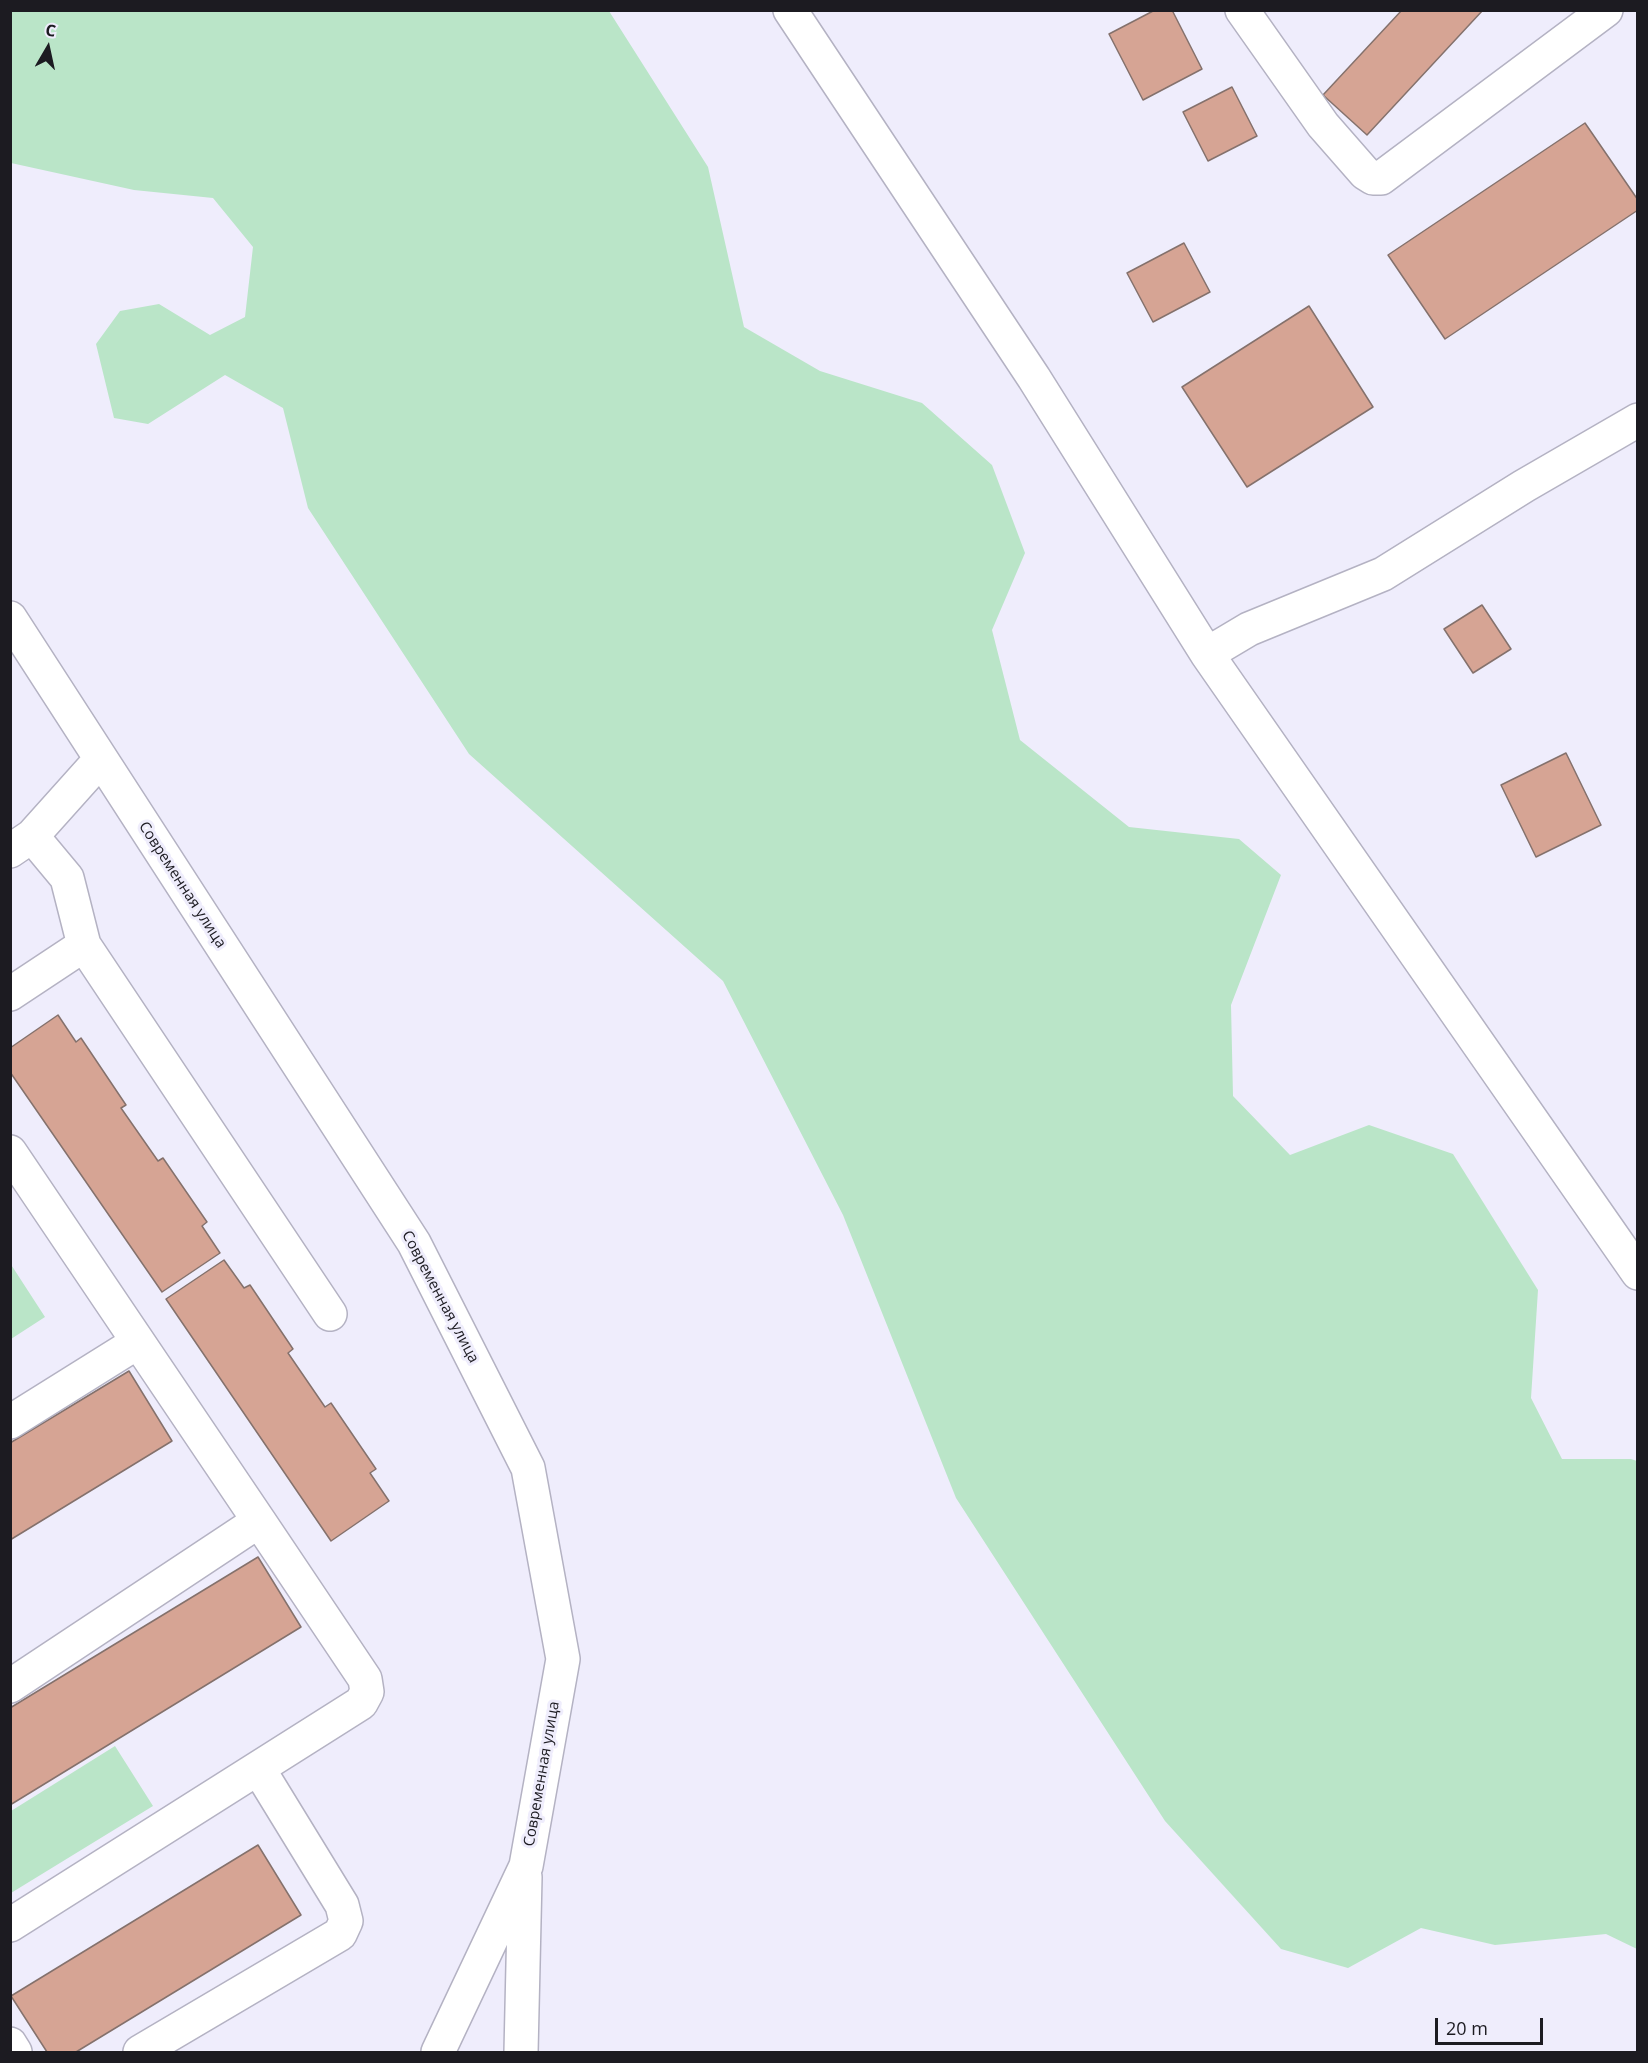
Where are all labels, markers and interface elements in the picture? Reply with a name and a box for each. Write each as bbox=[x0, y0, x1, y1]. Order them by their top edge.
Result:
north arrow bbox=[18, 18, 78, 78]
text: С bbox=[44, 19, 58, 42]
street label: Современная улица bbox=[134, 818, 230, 952]
street label: Современная улица bbox=[398, 1228, 482, 1366]
street label: Современная улица bbox=[520, 1700, 564, 1848]
scale bar bbox=[1438, 2006, 1546, 2044]
text: 20 m bbox=[1446, 2016, 1488, 2040]

